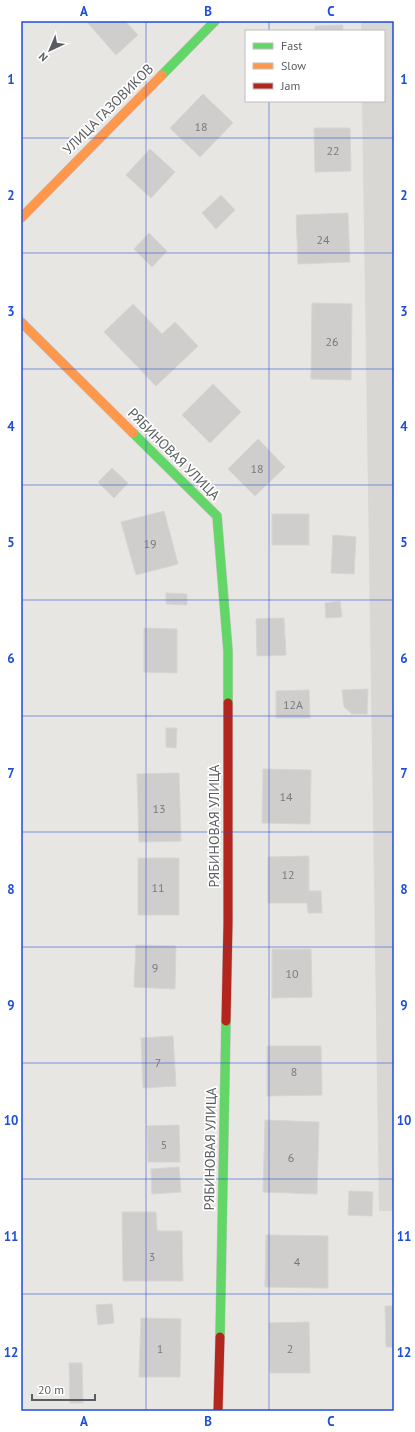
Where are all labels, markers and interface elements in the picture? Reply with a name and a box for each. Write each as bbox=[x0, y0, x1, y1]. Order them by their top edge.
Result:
text: A bbox=[80, 3, 88, 20]
text: B bbox=[204, 3, 212, 20]
text: C bbox=[327, 3, 335, 20]
north arrow bbox=[30, 30, 70, 70]
legend bbox=[245, 30, 385, 102]
text: Fast bbox=[281, 38, 302, 53]
text: N bbox=[36, 50, 51, 65]
text: Slow bbox=[281, 58, 306, 73]
street label: УЛИЦА ГАЗОВИКОВ bbox=[59, 60, 157, 158]
text: 1 bbox=[7, 71, 15, 88]
text: 1 bbox=[400, 71, 408, 88]
text: Jam bbox=[280, 78, 300, 93]
house number: 18 bbox=[194, 119, 208, 134]
house number: 22 bbox=[326, 143, 340, 158]
text: 2 bbox=[7, 187, 15, 204]
text: 2 bbox=[400, 187, 408, 204]
house number: 24 bbox=[316, 232, 330, 247]
text: 3 bbox=[7, 303, 15, 320]
text: 3 bbox=[400, 303, 408, 320]
house number: 26 bbox=[325, 334, 339, 349]
street label: РЯБИНОВАЯ УЛИЦА bbox=[124, 404, 224, 504]
text: 4 bbox=[7, 418, 15, 435]
text: 4 bbox=[400, 418, 408, 435]
house number: 18 bbox=[250, 461, 264, 476]
text: 5 bbox=[7, 534, 15, 551]
text: 5 bbox=[400, 534, 408, 551]
house number: 19 bbox=[143, 536, 157, 551]
text: 6 bbox=[7, 650, 15, 667]
text: 6 bbox=[400, 650, 408, 667]
house number: 12А bbox=[283, 697, 303, 712]
street label: РЯБИНОВАЯ УЛИЦА bbox=[205, 764, 223, 888]
text: 7 bbox=[7, 765, 15, 782]
text: 7 bbox=[400, 765, 408, 782]
house number: 14 bbox=[279, 789, 293, 804]
house number: 13 bbox=[152, 801, 166, 816]
house number: 12 bbox=[281, 867, 295, 882]
house number: 11 bbox=[151, 880, 165, 895]
text: 8 bbox=[7, 881, 15, 898]
text: 8 bbox=[400, 881, 408, 898]
house number: 9 bbox=[152, 960, 158, 975]
house number: 10 bbox=[285, 966, 299, 981]
text: 9 bbox=[7, 997, 15, 1014]
text: 9 bbox=[400, 997, 408, 1014]
house number: 7 bbox=[155, 1055, 161, 1070]
house number: 8 bbox=[291, 1064, 297, 1079]
street label: РЯБИНОВАЯ УЛИЦА bbox=[200, 1087, 220, 1211]
text: 10 bbox=[4, 1112, 18, 1129]
text: 10 bbox=[397, 1112, 411, 1129]
house number: 5 bbox=[161, 1137, 167, 1152]
house number: 6 bbox=[288, 1150, 294, 1165]
text: 11 bbox=[4, 1228, 18, 1245]
text: 11 bbox=[397, 1228, 411, 1245]
house number: 3 bbox=[149, 1249, 155, 1264]
house number: 4 bbox=[294, 1254, 301, 1269]
house number: 1 bbox=[157, 1341, 163, 1356]
house number: 2 bbox=[287, 1341, 293, 1356]
text: 12 bbox=[4, 1344, 18, 1361]
text: 12 bbox=[397, 1344, 411, 1361]
scale bar bbox=[32, 1376, 95, 1402]
text: 20 m bbox=[38, 1382, 64, 1397]
text: A bbox=[80, 1413, 88, 1430]
text: B bbox=[204, 1413, 212, 1430]
text: C bbox=[327, 1413, 335, 1430]

